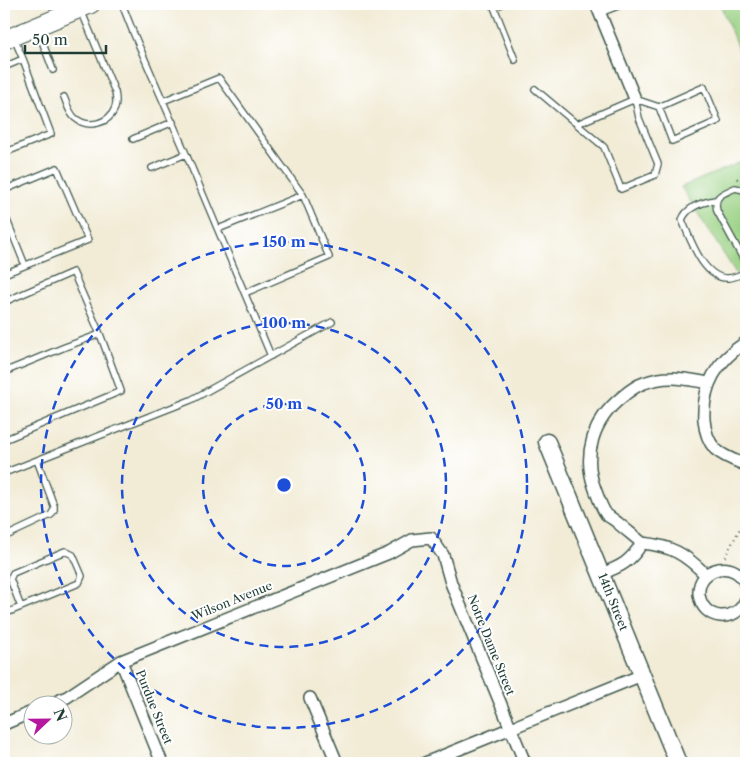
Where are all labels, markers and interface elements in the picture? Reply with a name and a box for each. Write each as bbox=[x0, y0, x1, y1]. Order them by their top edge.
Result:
scale bar bbox=[25, 22, 106, 54]
text: 50 m bbox=[32, 30, 68, 49]
text: 150 m bbox=[262, 232, 306, 251]
text: 100 m bbox=[262, 313, 306, 332]
text: 50 m bbox=[266, 394, 302, 413]
centre of rings bbox=[275, 476, 293, 494]
street label: 14th Street bbox=[595, 571, 632, 634]
street label: Wilson Avenue bbox=[188, 577, 275, 624]
street label: Notre Dame Street bbox=[464, 592, 519, 698]
street label: Purdue Street bbox=[133, 667, 176, 747]
north arrow bbox=[22, 694, 72, 744]
text: N bbox=[49, 706, 71, 724]

